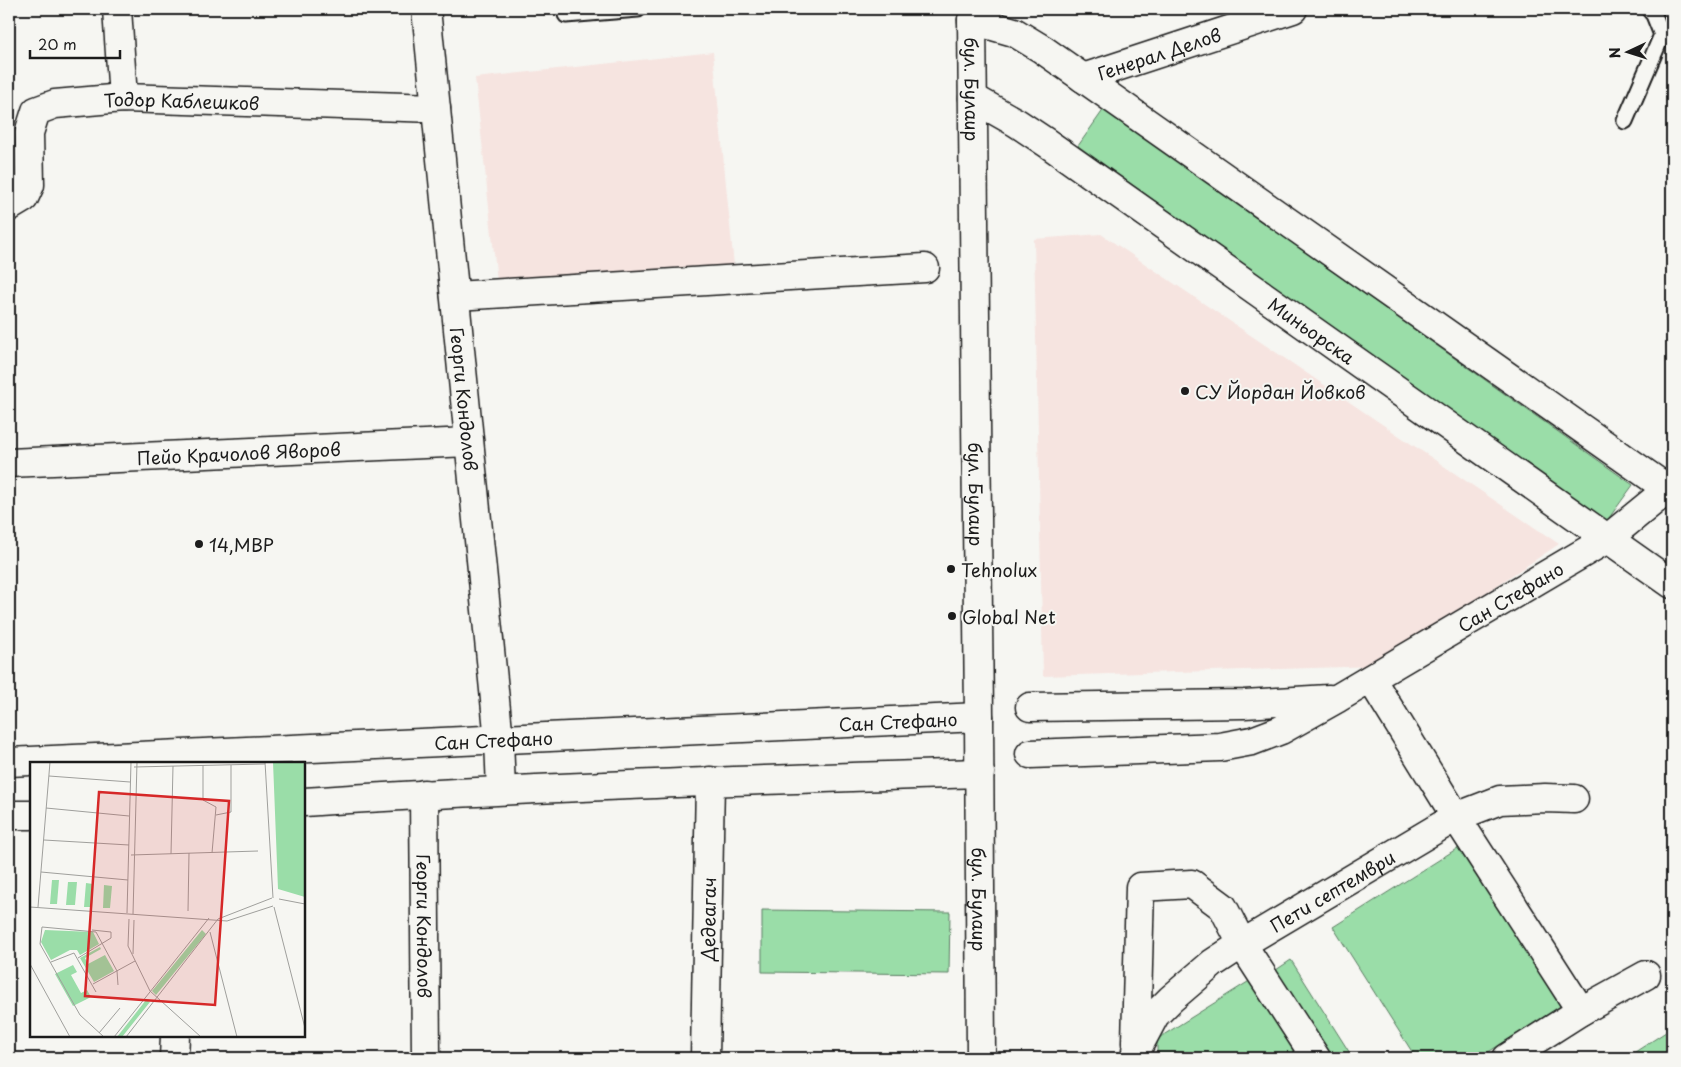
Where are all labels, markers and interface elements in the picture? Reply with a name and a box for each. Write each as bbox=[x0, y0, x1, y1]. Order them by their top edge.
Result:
street label: Генерал Делов bbox=[1094, 20, 1224, 86]
scale bar bbox=[30, 28, 120, 60]
north arrow bbox=[1604, 28, 1654, 78]
text: 20 m bbox=[38, 32, 77, 55]
street label: бул. Булаир bbox=[959, 37, 987, 142]
text: N bbox=[1604, 47, 1625, 59]
street label: Тодор Каблешков bbox=[103, 84, 260, 116]
street label: Миньорска bbox=[1263, 290, 1362, 370]
street label: Георги Кондолов bbox=[444, 326, 486, 472]
place label: СУ Йордан Йовков bbox=[1195, 378, 1366, 405]
marker: СУ Йордан Йовков bbox=[1179, 385, 1191, 397]
street label: Пейо Крачолов Яворов bbox=[136, 434, 341, 471]
street label: бул. Булаир bbox=[963, 442, 991, 546]
place label: 14,МВР bbox=[209, 531, 274, 558]
marker: 14,МВР bbox=[193, 538, 205, 550]
street label: Сан Стефано bbox=[1452, 554, 1568, 638]
place label: Tehnolux bbox=[961, 556, 1037, 583]
marker: Tehnolux bbox=[945, 563, 957, 575]
place label: Global Net bbox=[962, 603, 1056, 630]
marker: Global Net bbox=[946, 610, 958, 622]
street label: Сан Стефано bbox=[838, 705, 958, 737]
street label: Сан Стефано bbox=[434, 723, 553, 756]
inset map bbox=[30, 762, 305, 1037]
street label: Пети септември bbox=[1264, 843, 1400, 938]
street label: бул. Булаир bbox=[966, 847, 994, 951]
street label: Георги Кондолов bbox=[411, 854, 439, 998]
street label: Дедеагач bbox=[693, 877, 722, 962]

